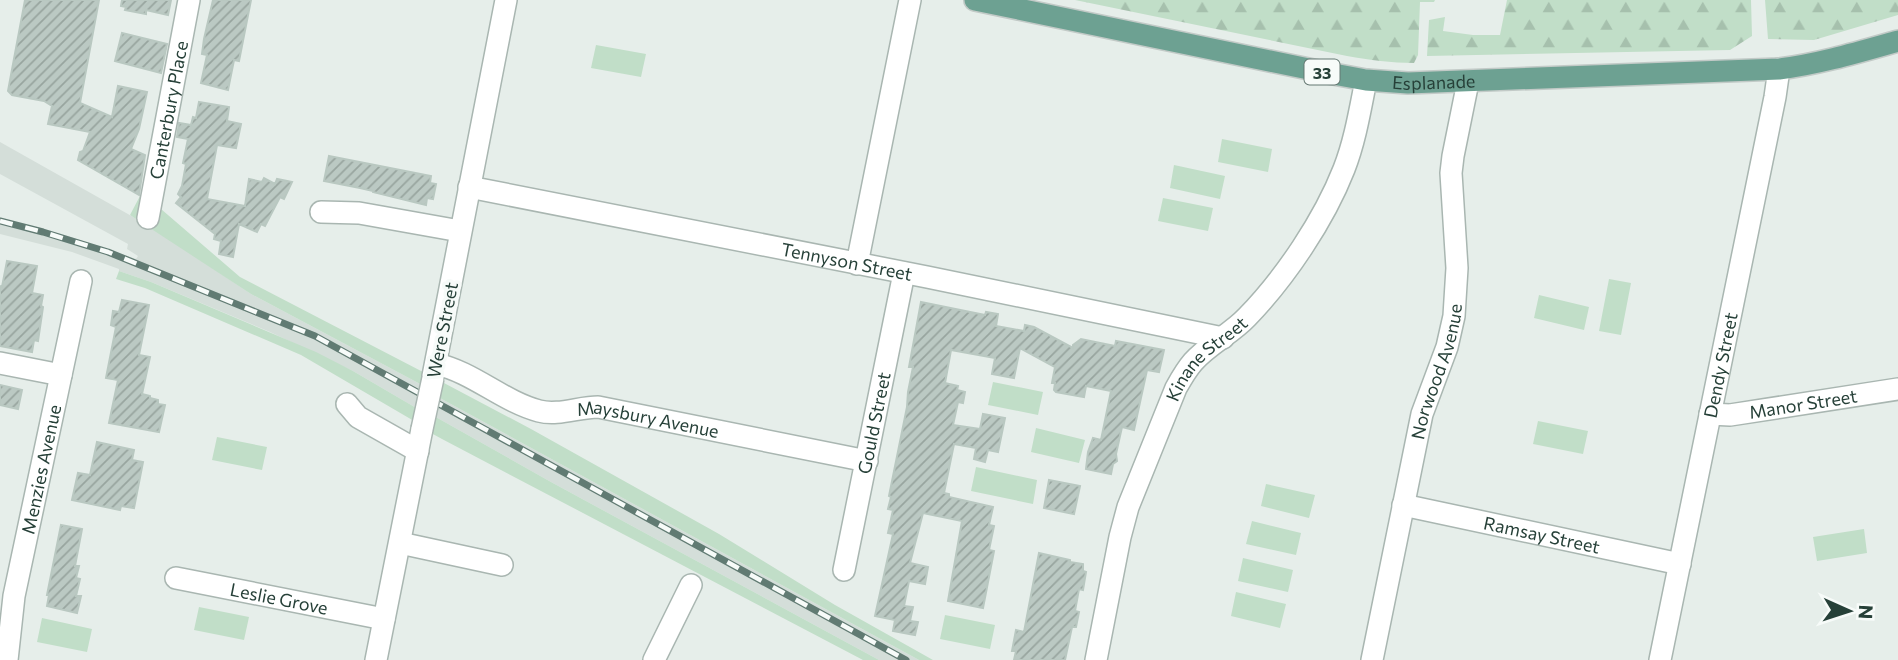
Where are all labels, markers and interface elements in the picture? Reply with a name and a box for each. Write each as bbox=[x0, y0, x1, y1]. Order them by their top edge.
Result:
street label: Canterbury Place bbox=[145, 39, 192, 181]
road number: 33 bbox=[1304, 60, 1340, 85]
street label: Esplanade bbox=[1391, 69, 1476, 94]
street label: Tennyson Street bbox=[779, 238, 914, 285]
street label: Were Street bbox=[422, 280, 462, 380]
street label: Norwood Avenue bbox=[1406, 303, 1466, 441]
street label: Dendy Street bbox=[1699, 310, 1742, 420]
street label: Kinane Street bbox=[1161, 312, 1252, 404]
street label: Gould Street bbox=[853, 370, 895, 476]
street label: Manor Street bbox=[1747, 384, 1859, 423]
street label: Maysbury Avenue bbox=[575, 395, 721, 442]
street label: Menzies Avenue bbox=[16, 402, 65, 536]
street label: Ramsay Street bbox=[1482, 512, 1602, 558]
north arrow bbox=[1814, 576, 1884, 646]
street label: Leslie Grove bbox=[228, 578, 330, 619]
text: N bbox=[1855, 604, 1878, 620]

